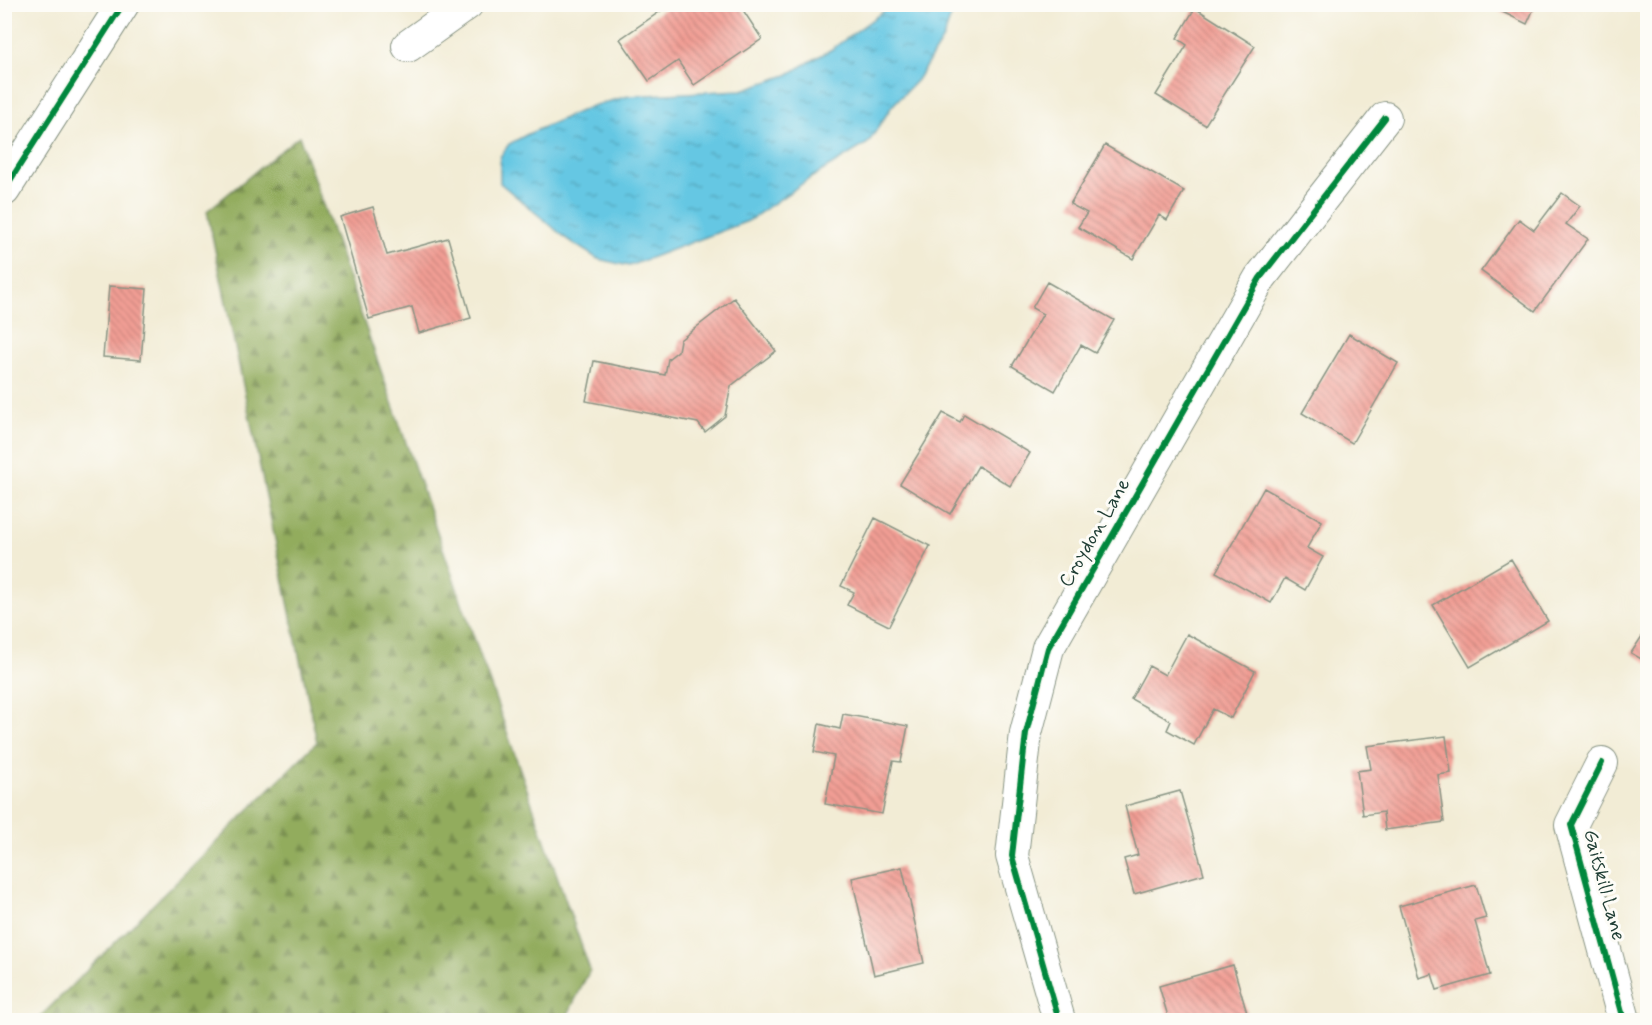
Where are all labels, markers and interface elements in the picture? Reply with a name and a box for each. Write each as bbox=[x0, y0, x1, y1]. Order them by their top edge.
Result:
street label: Croydon Lane bbox=[1053, 473, 1137, 593]
street label: Gaitskill Lane bbox=[1576, 826, 1632, 944]

